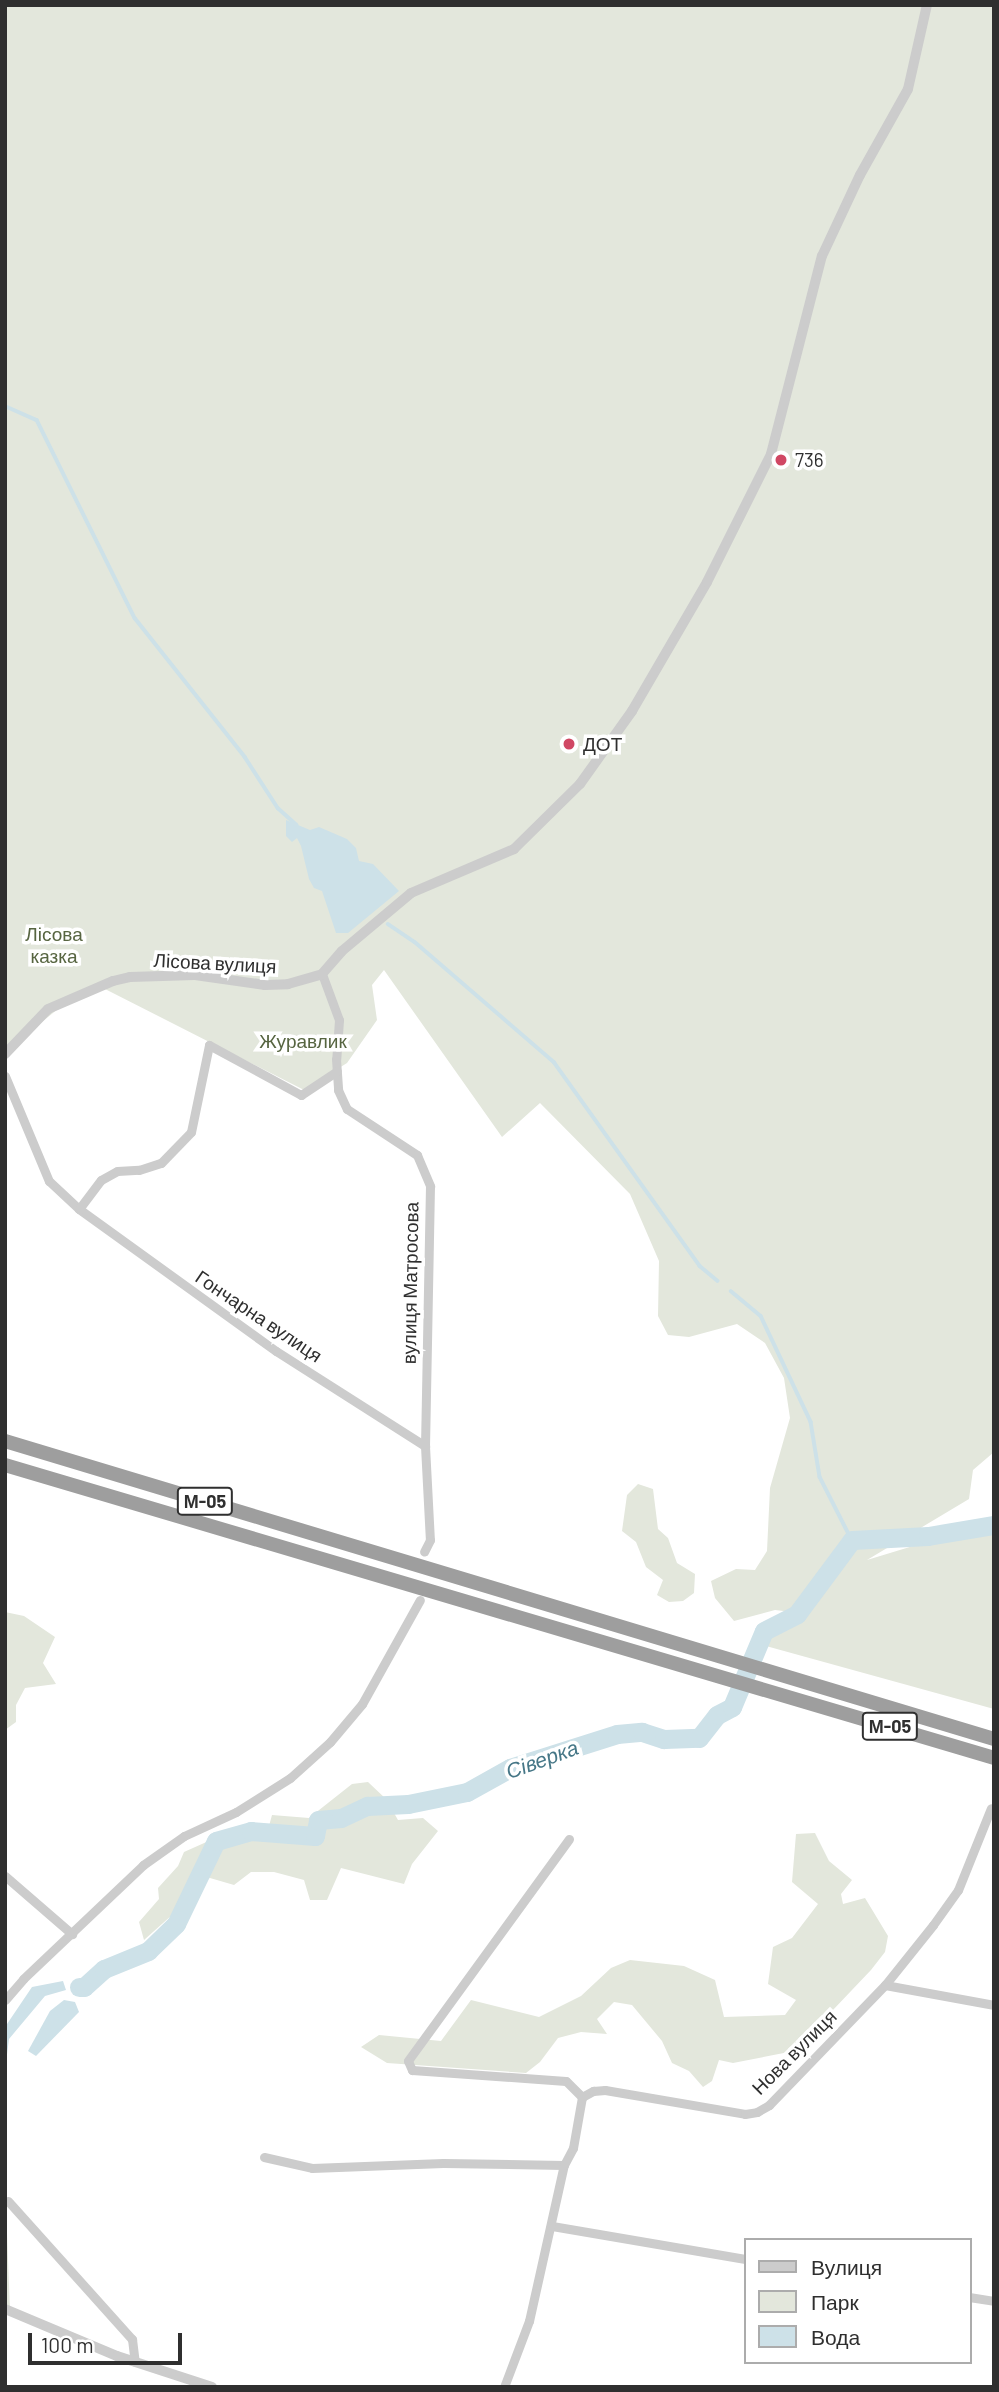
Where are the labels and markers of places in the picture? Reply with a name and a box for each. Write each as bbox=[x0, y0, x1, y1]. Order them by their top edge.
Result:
place label: 736 bbox=[795, 449, 824, 471]
marker: 736 bbox=[773, 452, 789, 468]
place label: ДОТ bbox=[583, 733, 622, 755]
marker: ДОТ bbox=[561, 736, 577, 752]

